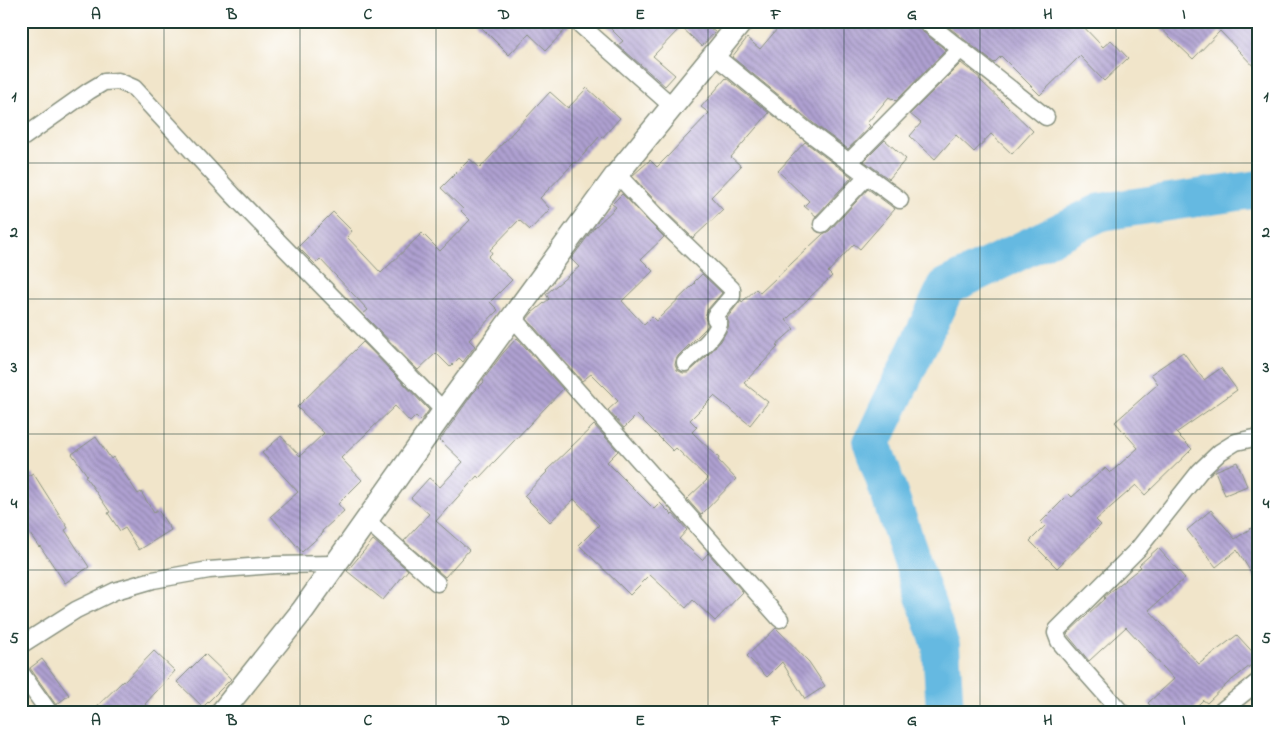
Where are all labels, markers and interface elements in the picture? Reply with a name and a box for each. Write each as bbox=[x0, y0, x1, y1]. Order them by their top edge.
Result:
text: A bbox=[91, 3, 101, 27]
text: B bbox=[226, 3, 238, 27]
text: C bbox=[364, 3, 373, 27]
text: D bbox=[497, 3, 510, 27]
text: E bbox=[635, 3, 645, 27]
text: F bbox=[770, 3, 782, 27]
text: G bbox=[907, 3, 917, 27]
text: H bbox=[1043, 3, 1053, 27]
text: I bbox=[1182, 3, 1186, 27]
text: 1 bbox=[11, 85, 17, 109]
text: 1 bbox=[1263, 85, 1269, 109]
text: 2 bbox=[9, 221, 18, 245]
text: 2 bbox=[1261, 221, 1270, 245]
text: 3 bbox=[10, 356, 18, 380]
text: 3 bbox=[1262, 356, 1270, 380]
text: 4 bbox=[10, 492, 18, 516]
text: 4 bbox=[1262, 492, 1270, 516]
text: 5 bbox=[9, 627, 19, 651]
text: 5 bbox=[1261, 627, 1271, 651]
text: A bbox=[91, 709, 101, 733]
text: B bbox=[226, 709, 238, 733]
text: C bbox=[364, 709, 373, 733]
text: D bbox=[497, 709, 510, 733]
text: E bbox=[635, 709, 645, 733]
text: F bbox=[770, 709, 782, 733]
text: G bbox=[907, 709, 917, 733]
text: H bbox=[1043, 709, 1053, 733]
text: I bbox=[1182, 709, 1186, 733]

